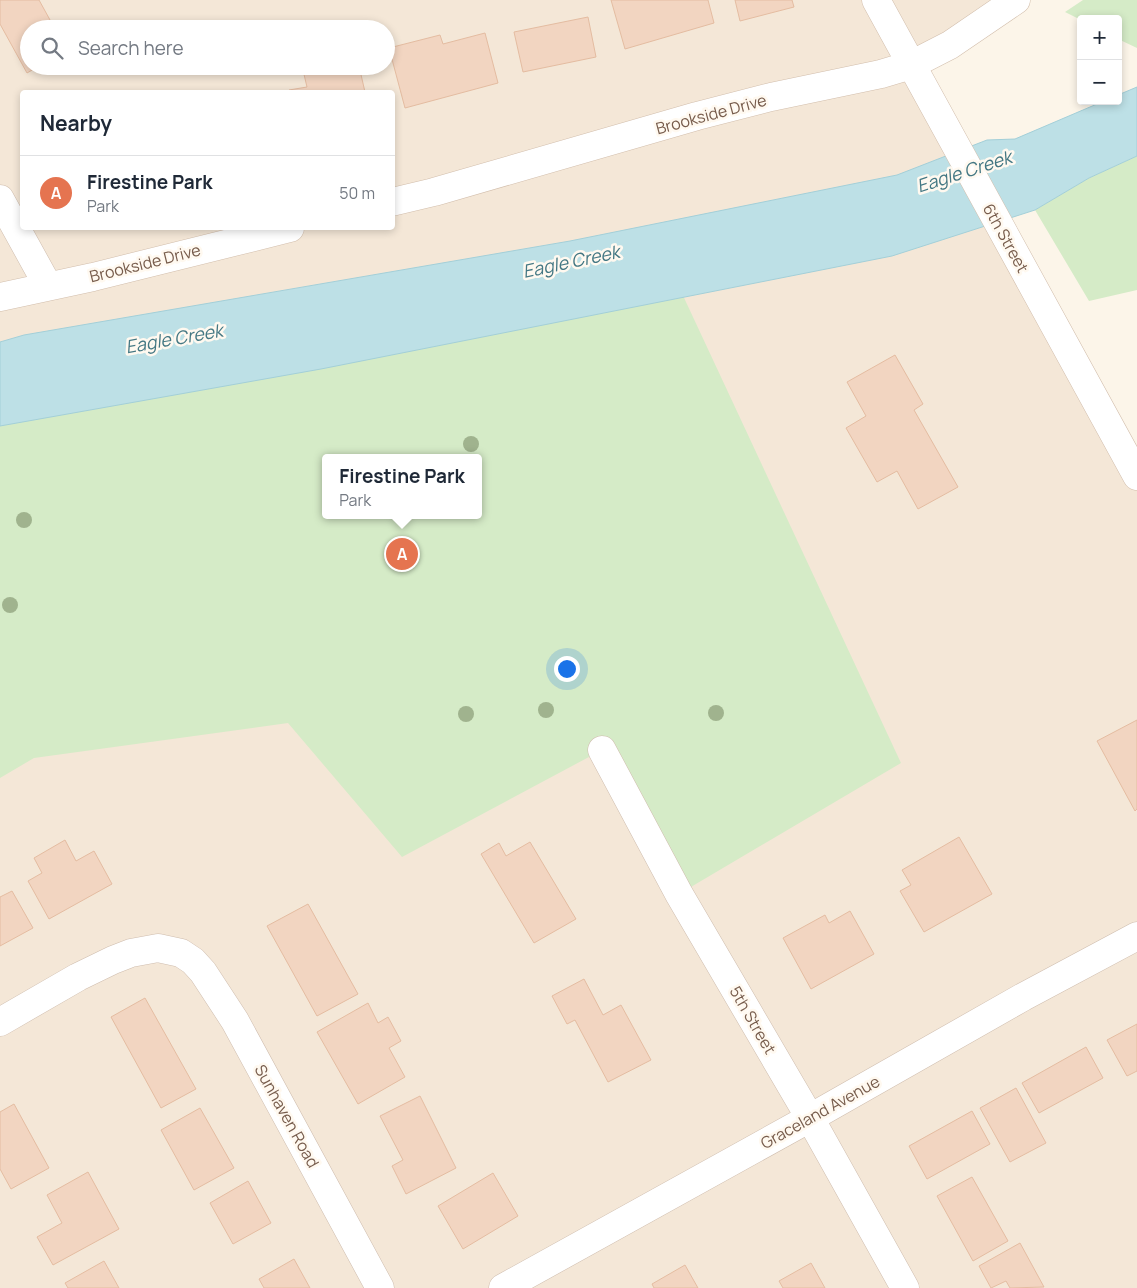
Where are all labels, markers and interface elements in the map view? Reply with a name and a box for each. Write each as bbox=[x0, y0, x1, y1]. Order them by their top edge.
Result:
map controls bbox=[1077, 15, 1122, 105]
button: + bbox=[1077, 15, 1122, 60]
search box bbox=[20, 20, 395, 75]
icon: search bbox=[38, 34, 66, 62]
text: Search here bbox=[78, 35, 184, 61]
button: − bbox=[1077, 60, 1122, 105]
street label: Brookside Drive bbox=[653, 89, 769, 139]
text: Nearby bbox=[40, 109, 112, 137]
water label: Eagle Creek bbox=[913, 143, 1017, 198]
text: Firestine Park bbox=[87, 169, 213, 195]
text: A bbox=[51, 182, 61, 204]
text: 50 m bbox=[339, 182, 375, 204]
text: Park bbox=[87, 195, 119, 217]
street label: 6th Street bbox=[978, 199, 1034, 277]
water label: Eagle Creek bbox=[520, 238, 625, 283]
street label: Brookside Drive bbox=[87, 239, 203, 287]
water label: Eagle Creek bbox=[123, 317, 228, 358]
popup bbox=[322, 454, 482, 519]
text: Firestine Park bbox=[339, 463, 465, 489]
text: Park bbox=[339, 489, 371, 511]
pin: A bbox=[386, 535, 418, 573]
your location bbox=[554, 656, 580, 682]
street label: 5th Street bbox=[725, 982, 781, 1058]
street label: Sunhaven Road bbox=[250, 1061, 324, 1171]
street label: Graceland Avenue bbox=[756, 1070, 884, 1154]

